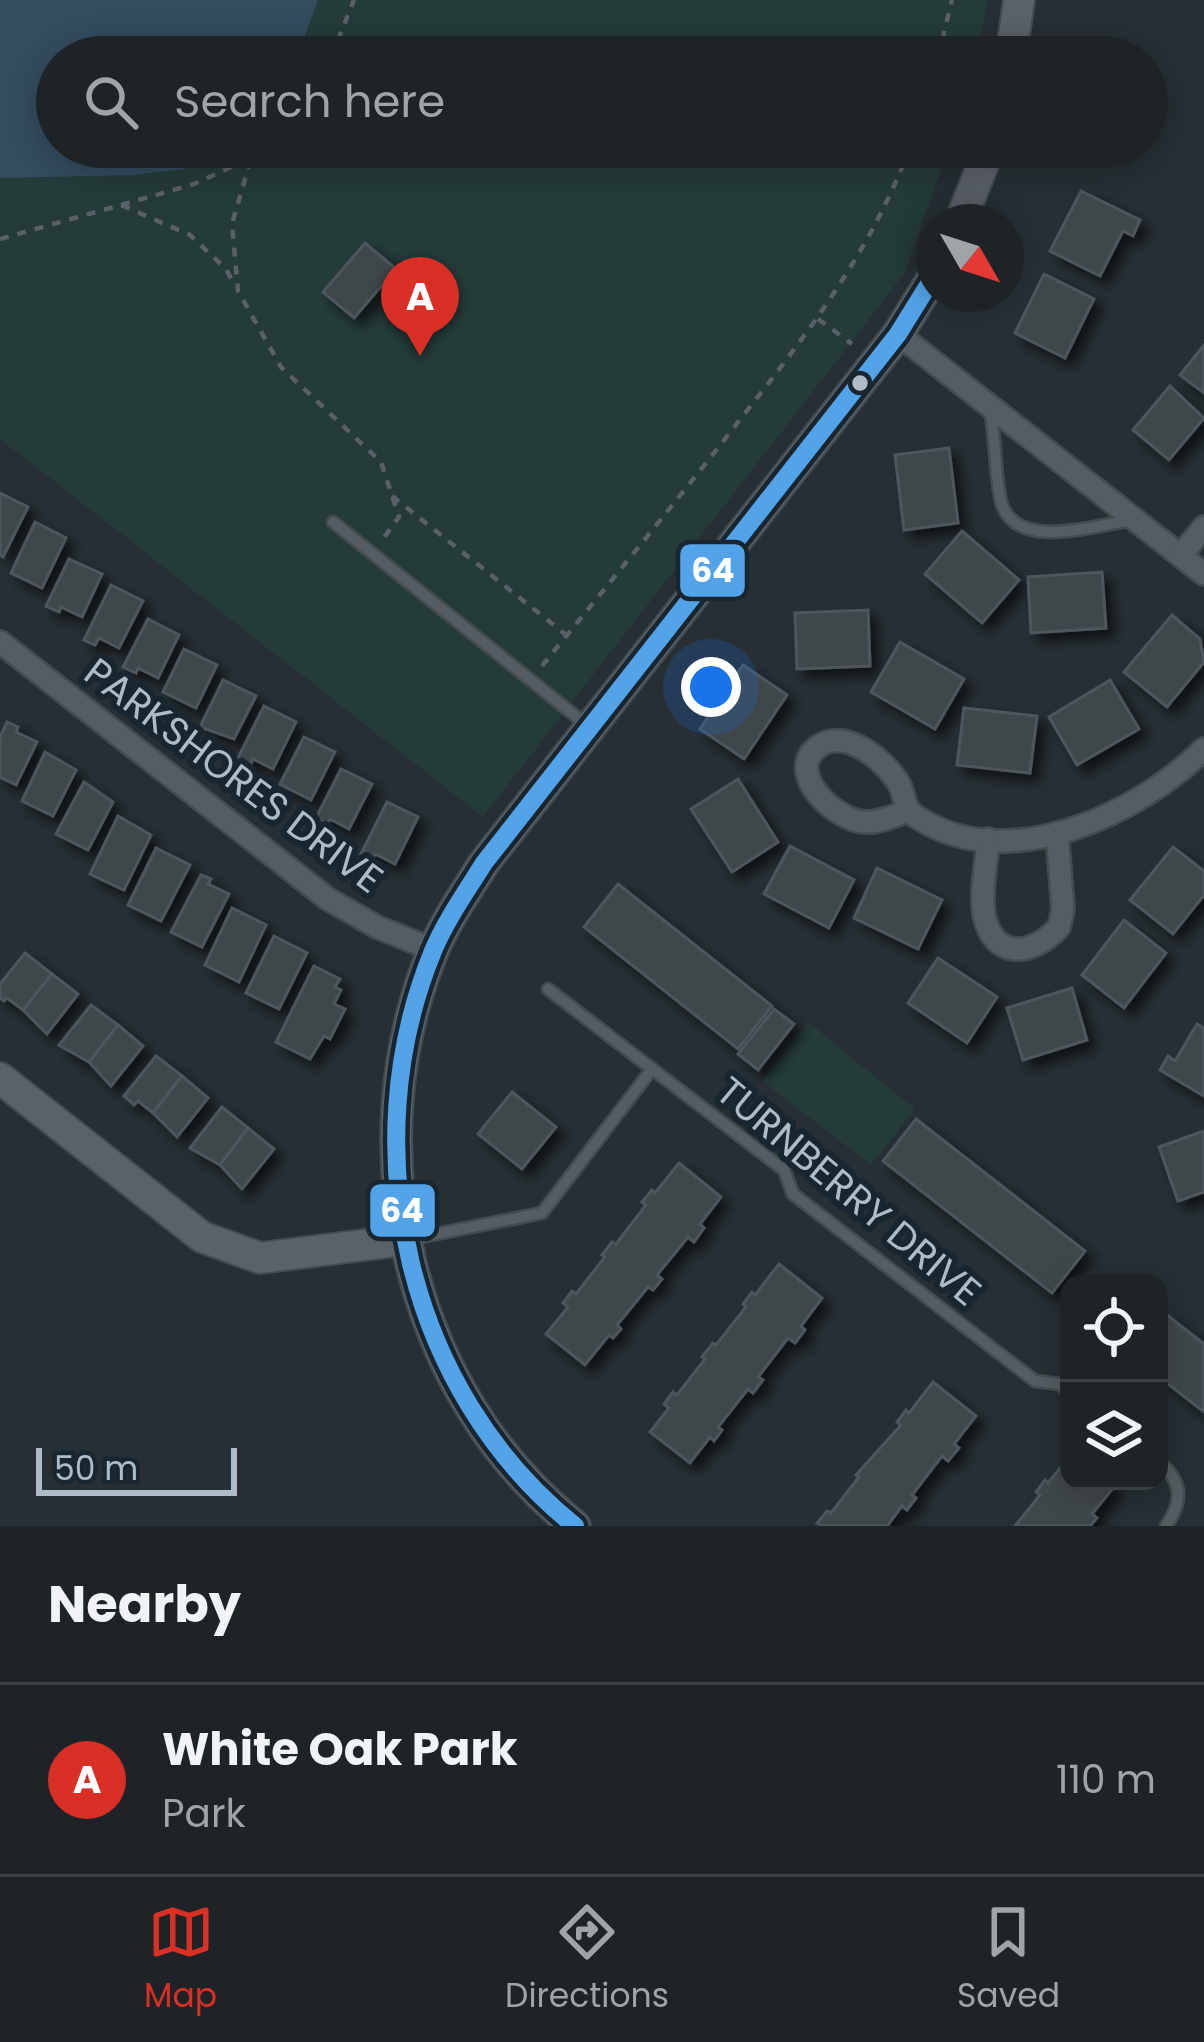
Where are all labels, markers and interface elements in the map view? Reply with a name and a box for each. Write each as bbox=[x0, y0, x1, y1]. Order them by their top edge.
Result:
search box bbox=[36, 36, 1168, 168]
icon: search bbox=[78, 69, 144, 135]
text: Search here bbox=[174, 70, 445, 133]
north arrow bbox=[916, 204, 1024, 312]
pin: A bbox=[381, 257, 459, 356]
unlabelled marker bbox=[849, 372, 871, 394]
line badge: 64 bbox=[678, 542, 747, 599]
text: 64 bbox=[691, 547, 735, 594]
street label: PARKSHORES DRIVE bbox=[73, 645, 394, 906]
your location bbox=[681, 657, 741, 717]
street label: TURNBERRY DRIVE bbox=[704, 1064, 993, 1319]
line badge: 64 bbox=[368, 1182, 437, 1239]
text: 64 bbox=[380, 1187, 424, 1234]
map controls bbox=[1060, 1274, 1168, 1490]
button: locate bbox=[1060, 1274, 1168, 1382]
button: layers bbox=[1060, 1382, 1168, 1490]
scale bar bbox=[36, 1442, 237, 1495]
text: 50 m bbox=[54, 1445, 138, 1492]
text: Nearby bbox=[48, 1568, 241, 1640]
text: White Oak Park bbox=[162, 1718, 517, 1781]
text: A bbox=[73, 1752, 101, 1807]
text: 110 m bbox=[1056, 1752, 1156, 1807]
text: Park bbox=[162, 1786, 246, 1841]
tab: Map bbox=[144, 1899, 217, 2021]
tab: Directions bbox=[505, 1899, 669, 2021]
tab: Saved bbox=[957, 1899, 1060, 2021]

